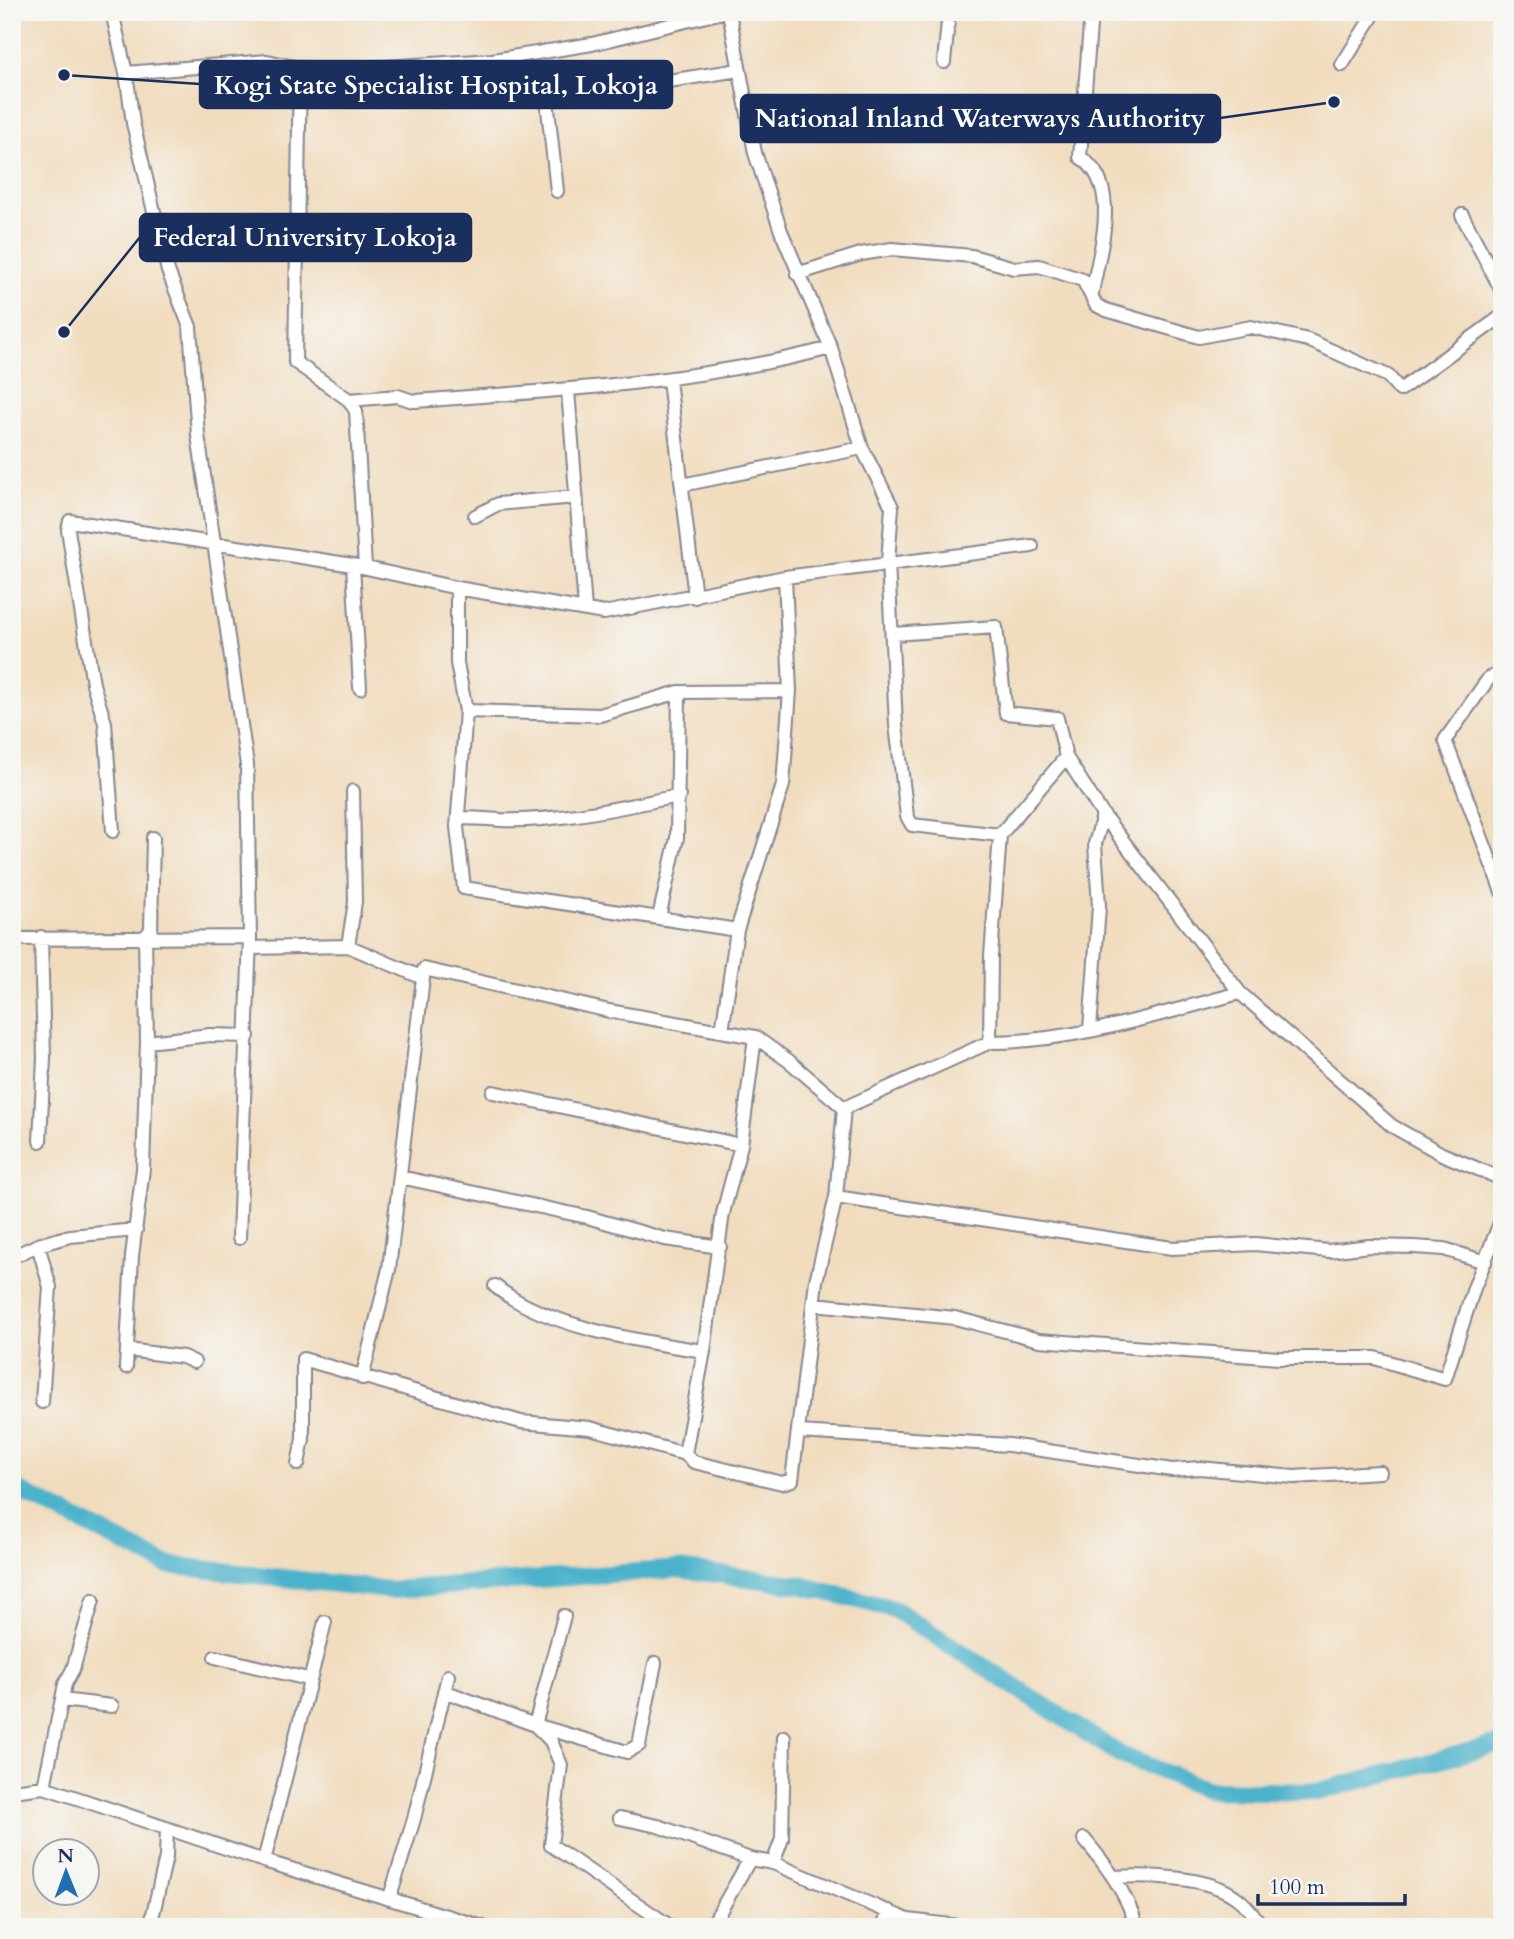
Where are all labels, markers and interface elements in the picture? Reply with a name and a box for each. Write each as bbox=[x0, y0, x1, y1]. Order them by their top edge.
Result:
callout: Kogi State Specialist Hospital, Lokoja bbox=[200, 61, 672, 108]
text: Kogi State Specialist Hospital, Lokoja bbox=[214, 68, 658, 103]
callout: National Inland Waterways Authority bbox=[741, 95, 1220, 142]
text: National Inland Waterways Authority bbox=[755, 101, 1205, 136]
callout: Federal University Lokoja bbox=[140, 214, 471, 261]
text: Federal University Lokoja bbox=[153, 220, 457, 255]
north arrow bbox=[32, 1838, 102, 1908]
text: N bbox=[57, 1843, 75, 1869]
scale bar bbox=[1258, 1862, 1406, 1906]
text: 100 m bbox=[1269, 1873, 1325, 1902]

